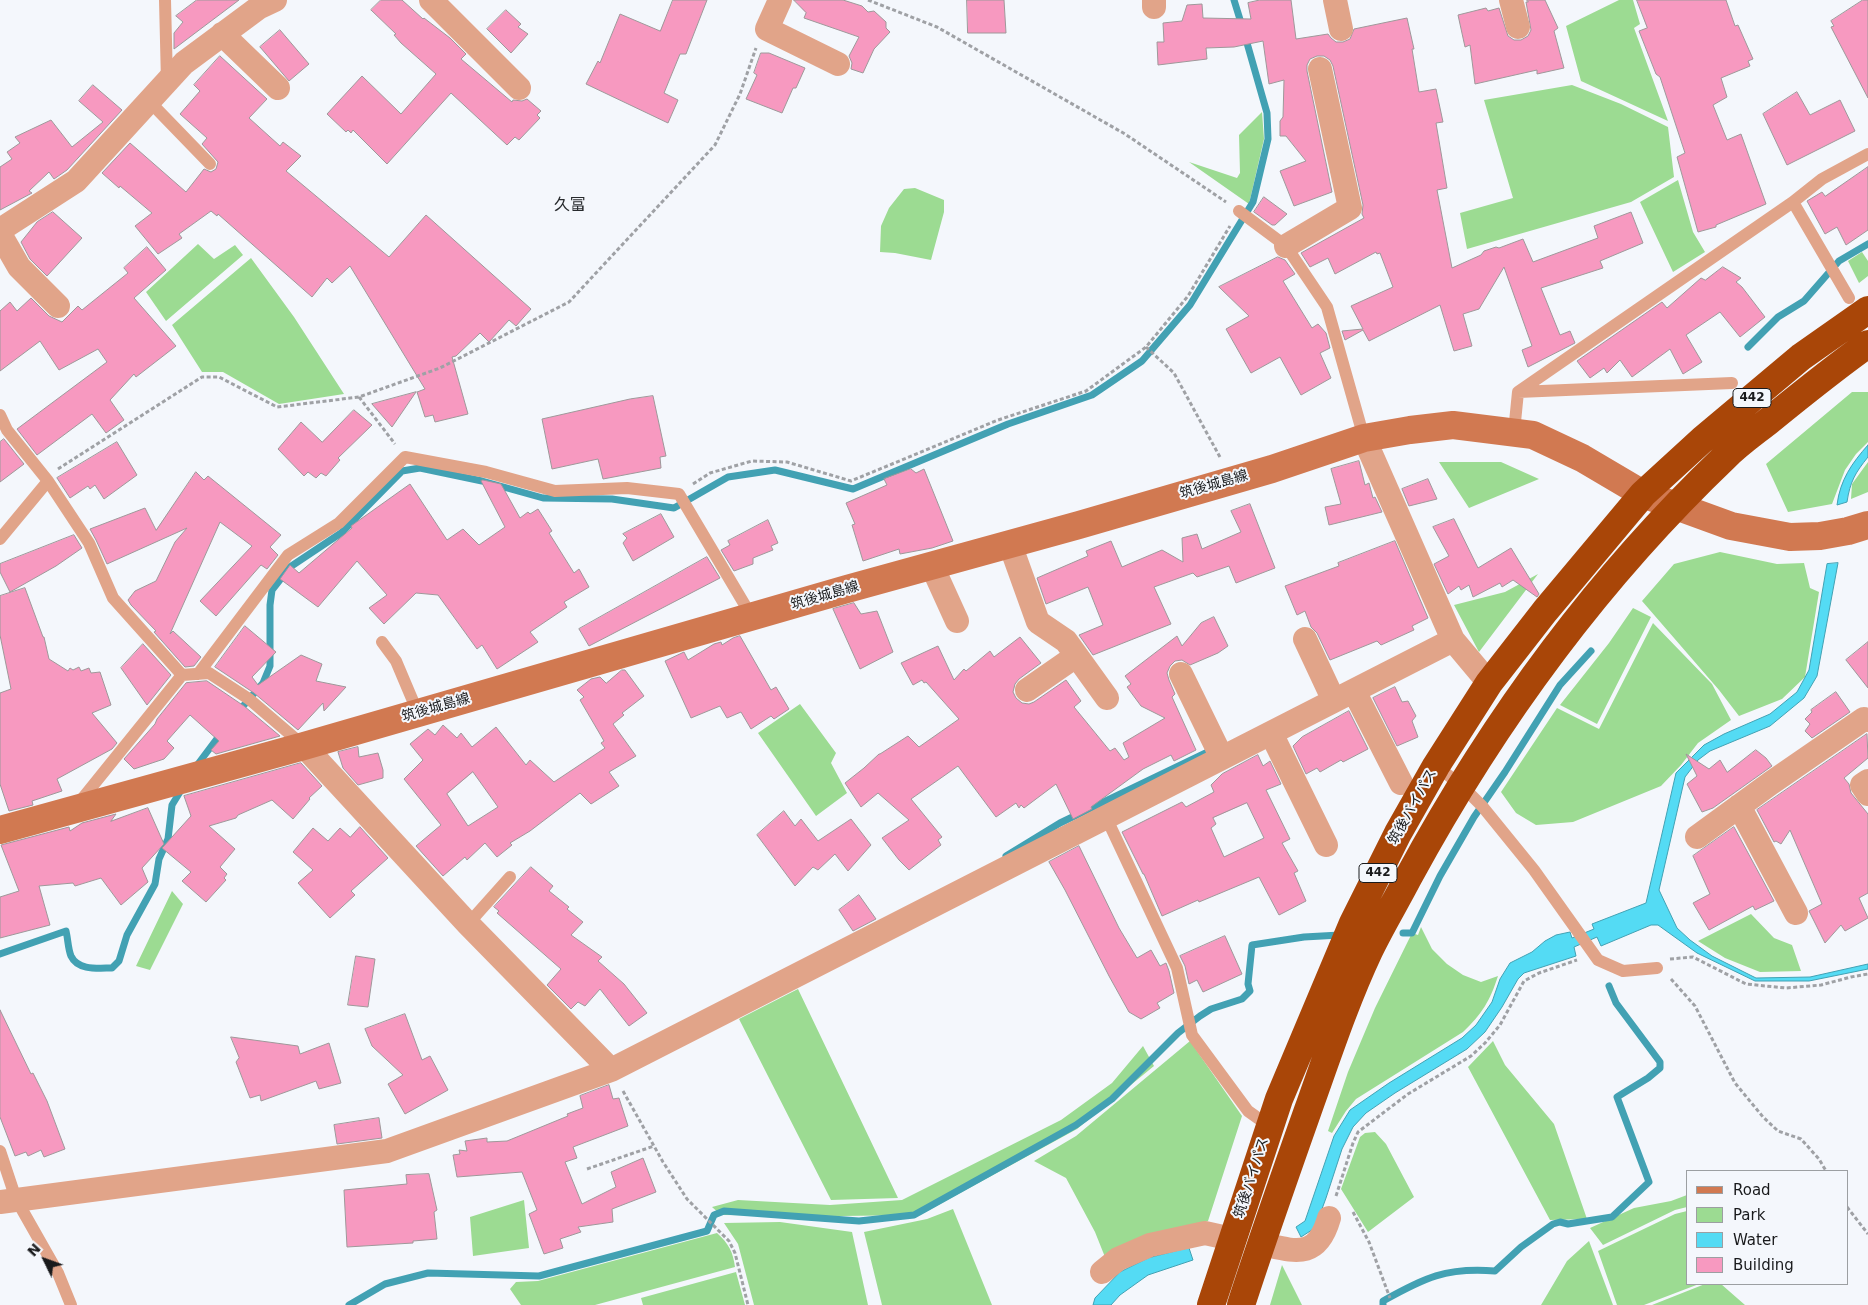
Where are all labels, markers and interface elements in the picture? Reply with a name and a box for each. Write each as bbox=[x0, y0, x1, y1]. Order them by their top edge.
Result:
district label: 久富 bbox=[554, 196, 586, 216]
road number: 442 bbox=[1733, 388, 1771, 408]
street label: 筑後城島線 bbox=[1178, 467, 1250, 503]
street label: 筑後城島線 bbox=[789, 578, 861, 614]
street label: 筑後城島線 bbox=[400, 690, 472, 726]
street label: 筑後バイパス bbox=[1385, 766, 1441, 848]
road number: 442 bbox=[1359, 864, 1397, 882]
street label: 筑後バイパス bbox=[1231, 1135, 1273, 1221]
legend bbox=[1686, 1170, 1848, 1285]
text: Road bbox=[1733, 1181, 1771, 1199]
text: Park bbox=[1733, 1206, 1765, 1224]
text: Water bbox=[1733, 1231, 1777, 1249]
north arrow bbox=[20, 1235, 70, 1285]
text: N bbox=[24, 1240, 44, 1260]
text: Building bbox=[1733, 1256, 1794, 1274]

